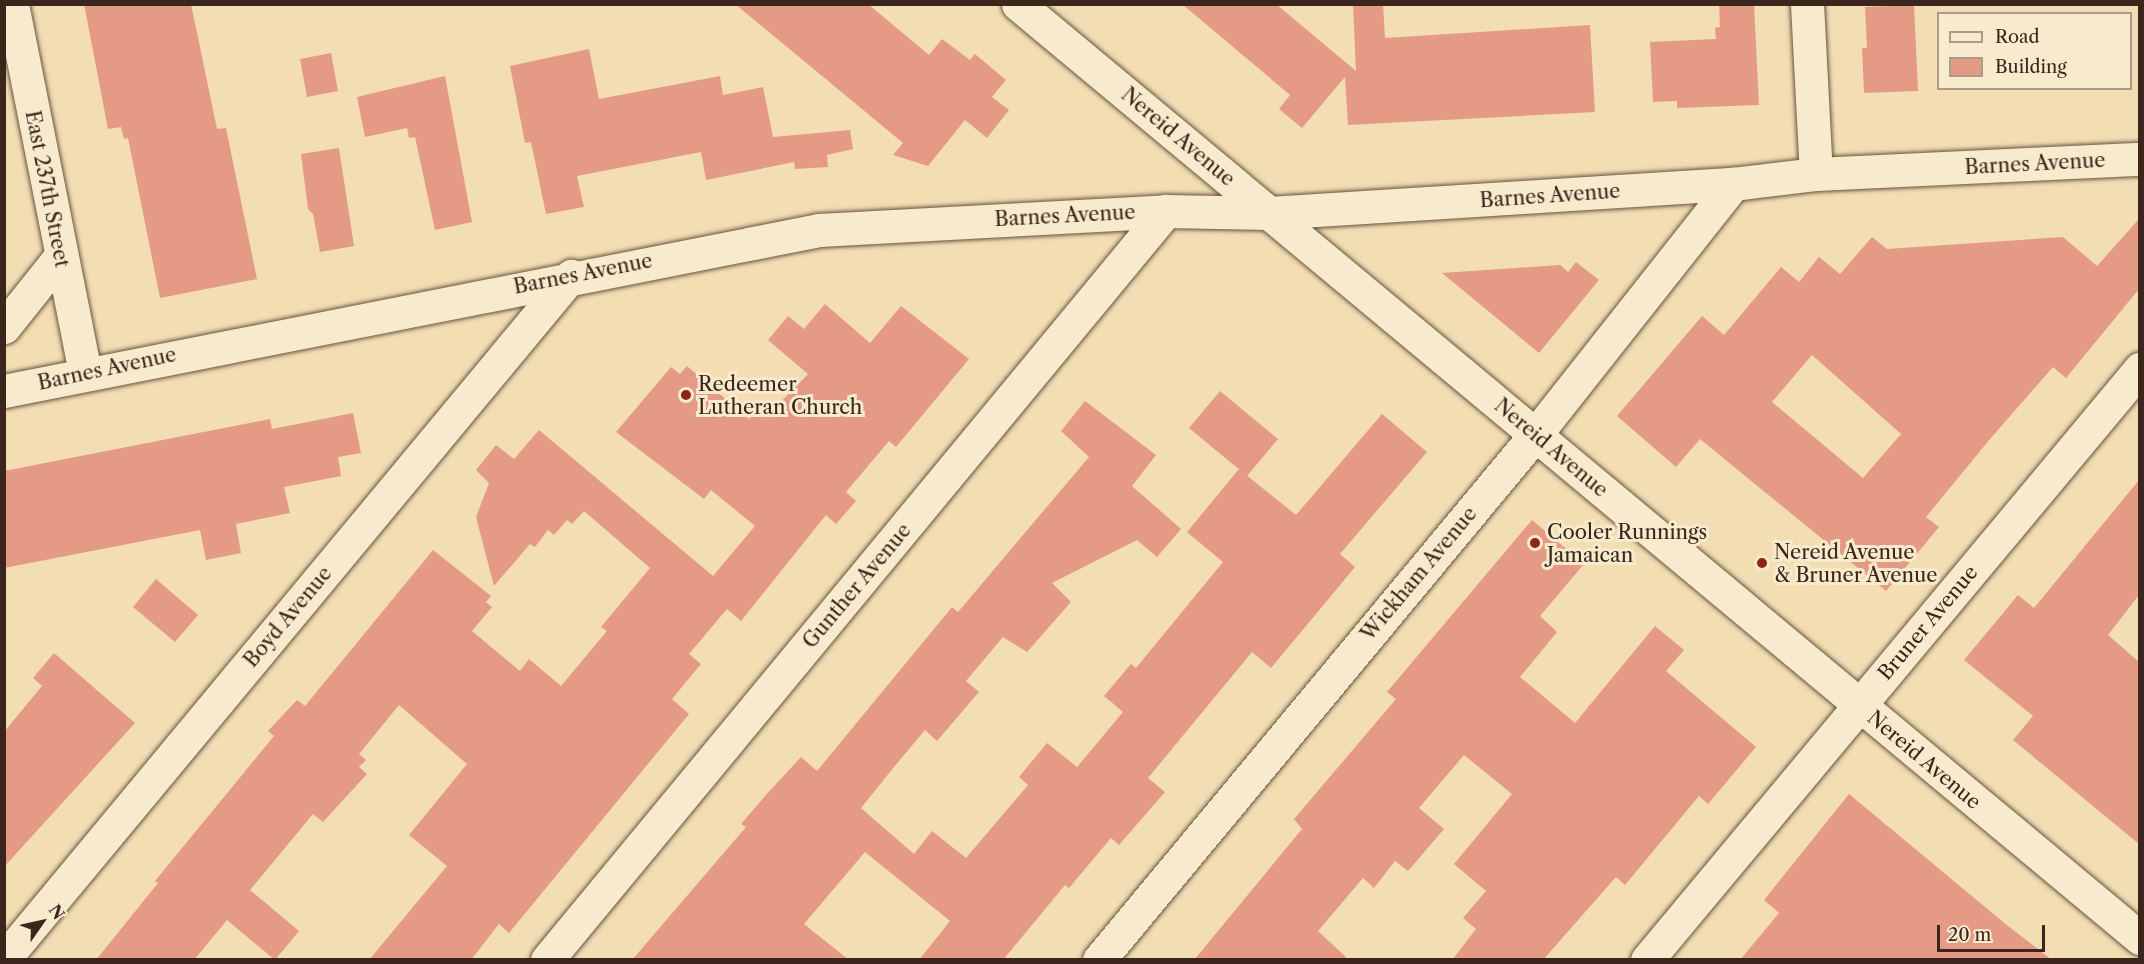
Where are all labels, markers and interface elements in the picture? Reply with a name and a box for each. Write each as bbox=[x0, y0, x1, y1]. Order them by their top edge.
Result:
legend bbox=[1937, 12, 2132, 90]
text: Road bbox=[1995, 26, 2040, 48]
text: Building bbox=[1995, 56, 2067, 78]
street label: Nereid Avenue bbox=[1116, 82, 1240, 192]
street label: East 237th Street bbox=[20, 109, 74, 269]
street label: Barnes Avenue bbox=[1964, 148, 2106, 180]
street label: Barnes Avenue bbox=[1478, 179, 1622, 213]
street label: Barnes Avenue bbox=[994, 200, 1136, 232]
street label: Barnes Avenue bbox=[511, 249, 655, 299]
street label: Barnes Avenue bbox=[35, 343, 179, 395]
place label: Redeemer Lutheran Church bbox=[698, 372, 862, 419]
marker: Redeemer Lutheran Church bbox=[679, 388, 693, 402]
street label: Nereid Avenue bbox=[1489, 393, 1613, 503]
street label: Wickham Avenue bbox=[1356, 502, 1482, 646]
street label: Gunther Avenue bbox=[797, 518, 917, 654]
place label: Cooler Runnings Jamaican bbox=[1547, 520, 1708, 567]
marker: Cooler Runnings Jamaican bbox=[1528, 536, 1542, 550]
place label: Nereid Avenue & Bruner Avenue bbox=[1774, 540, 1939, 587]
marker: Nereid Avenue & Bruner Avenue bbox=[1755, 556, 1769, 570]
street label: Bruner Avenue bbox=[1873, 560, 1983, 686]
street label: Boyd Avenue bbox=[239, 561, 337, 673]
street label: Nereid Avenue bbox=[1862, 705, 1986, 815]
north arrow bbox=[12, 892, 72, 952]
text: N bbox=[45, 901, 69, 923]
scale bar bbox=[1940, 913, 2048, 951]
text: 20 m bbox=[1948, 924, 1991, 946]

